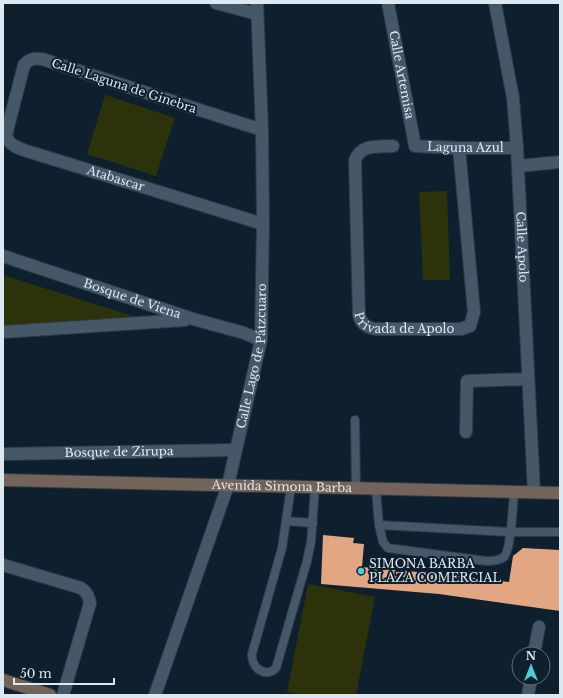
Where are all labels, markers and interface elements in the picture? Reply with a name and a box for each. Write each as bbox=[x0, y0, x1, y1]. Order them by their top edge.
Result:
street label: Calle Artemisa bbox=[386, 29, 418, 120]
street label: Calle Laguna de Ginebra bbox=[50, 55, 199, 116]
street label: Laguna Azul bbox=[427, 139, 504, 155]
street label: Atabascar bbox=[84, 162, 147, 194]
street label: Calle Apolo bbox=[513, 211, 532, 283]
street label: Bosque de Viena bbox=[81, 275, 183, 322]
street label: Calle Lago de Pátzcuaro bbox=[233, 283, 269, 430]
street label: Privada de Apolo bbox=[351, 310, 454, 336]
street label: Bosque de Zirupa bbox=[64, 443, 174, 460]
street label: Avenida Simona Barba bbox=[211, 477, 352, 495]
place label: SIMONA BARBA PLAZA COMERCIAL bbox=[369, 556, 501, 585]
marker: SIMONA BARBA PLAZA COMERCIAL bbox=[356, 566, 366, 576]
north arrow bbox=[511, 646, 551, 686]
text: N bbox=[526, 649, 537, 663]
scale bar bbox=[14, 660, 114, 686]
text: 50 m bbox=[20, 666, 52, 681]

